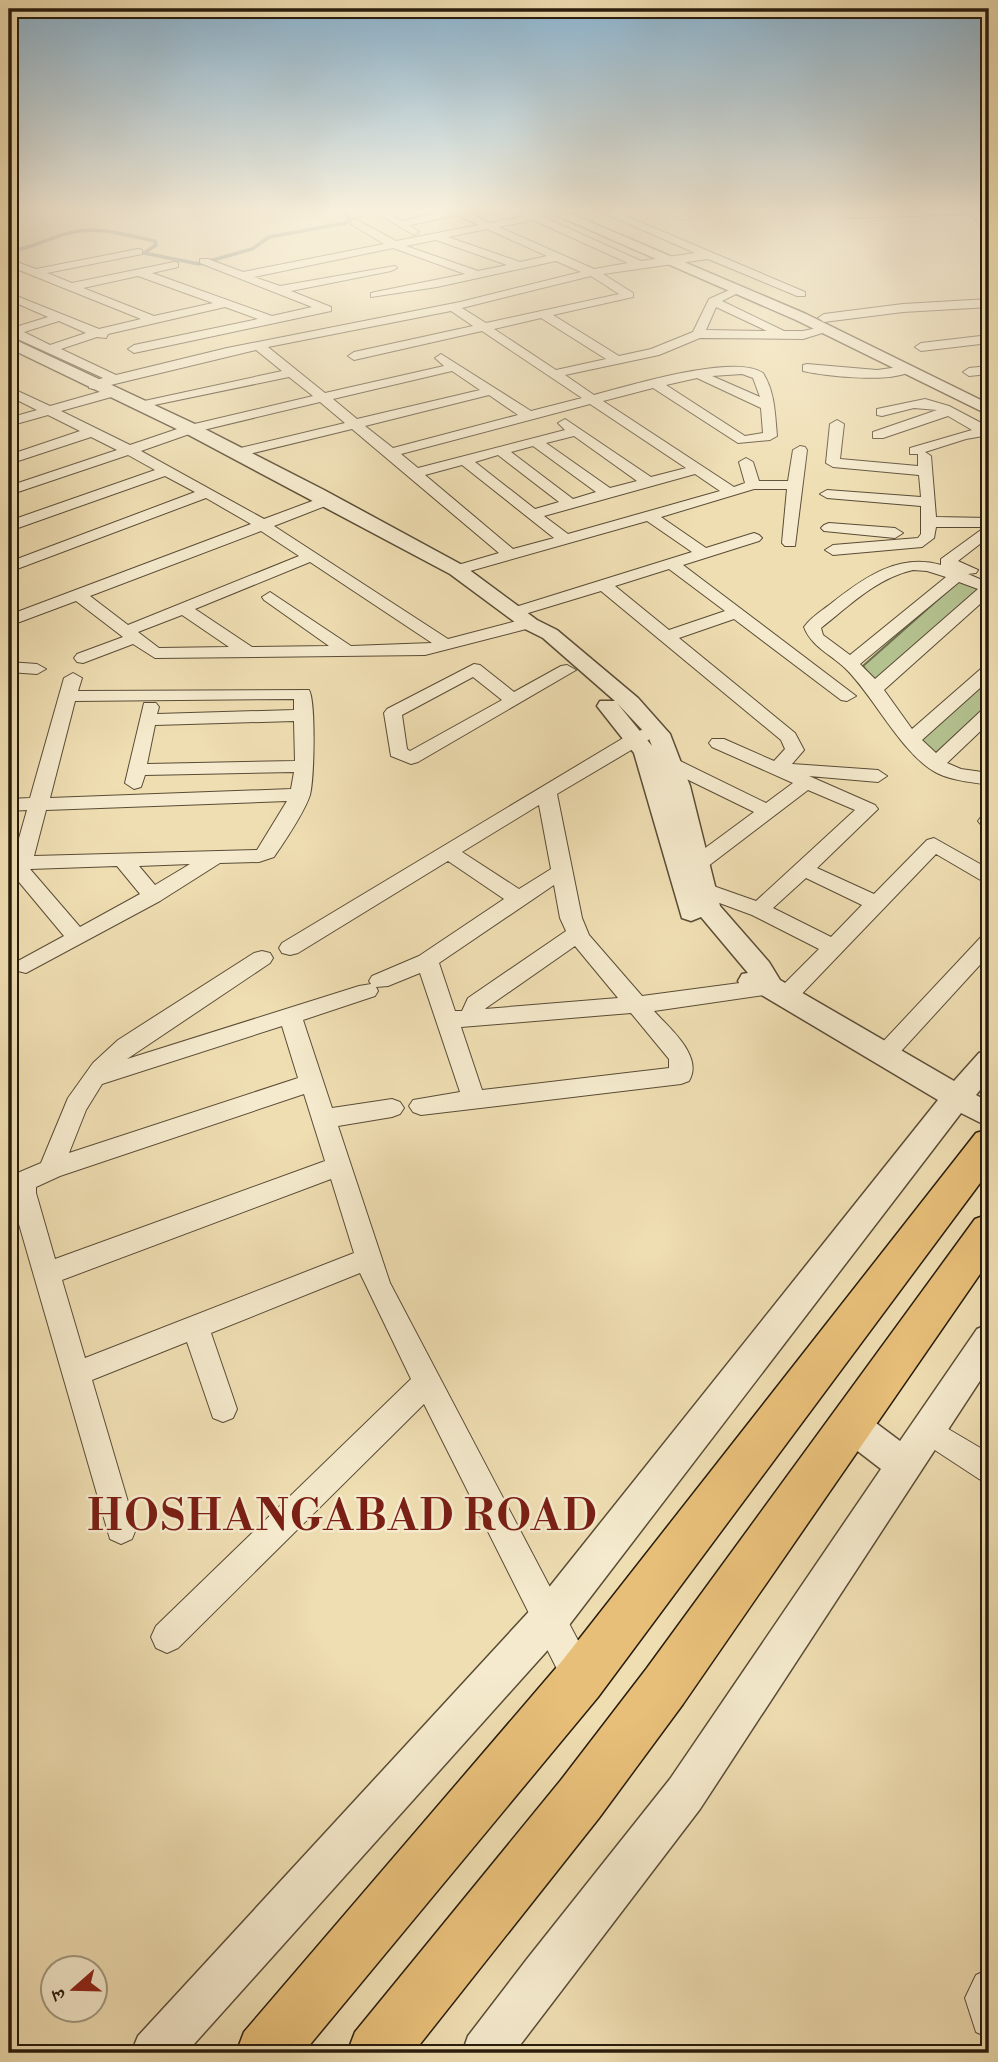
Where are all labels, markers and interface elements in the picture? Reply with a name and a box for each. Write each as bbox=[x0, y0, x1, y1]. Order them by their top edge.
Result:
district label: HOSHANGABAD ROAD bbox=[88, 1491, 598, 1544]
north arrow bbox=[38, 1954, 108, 2024]
text: उ bbox=[46, 1985, 73, 2005]

